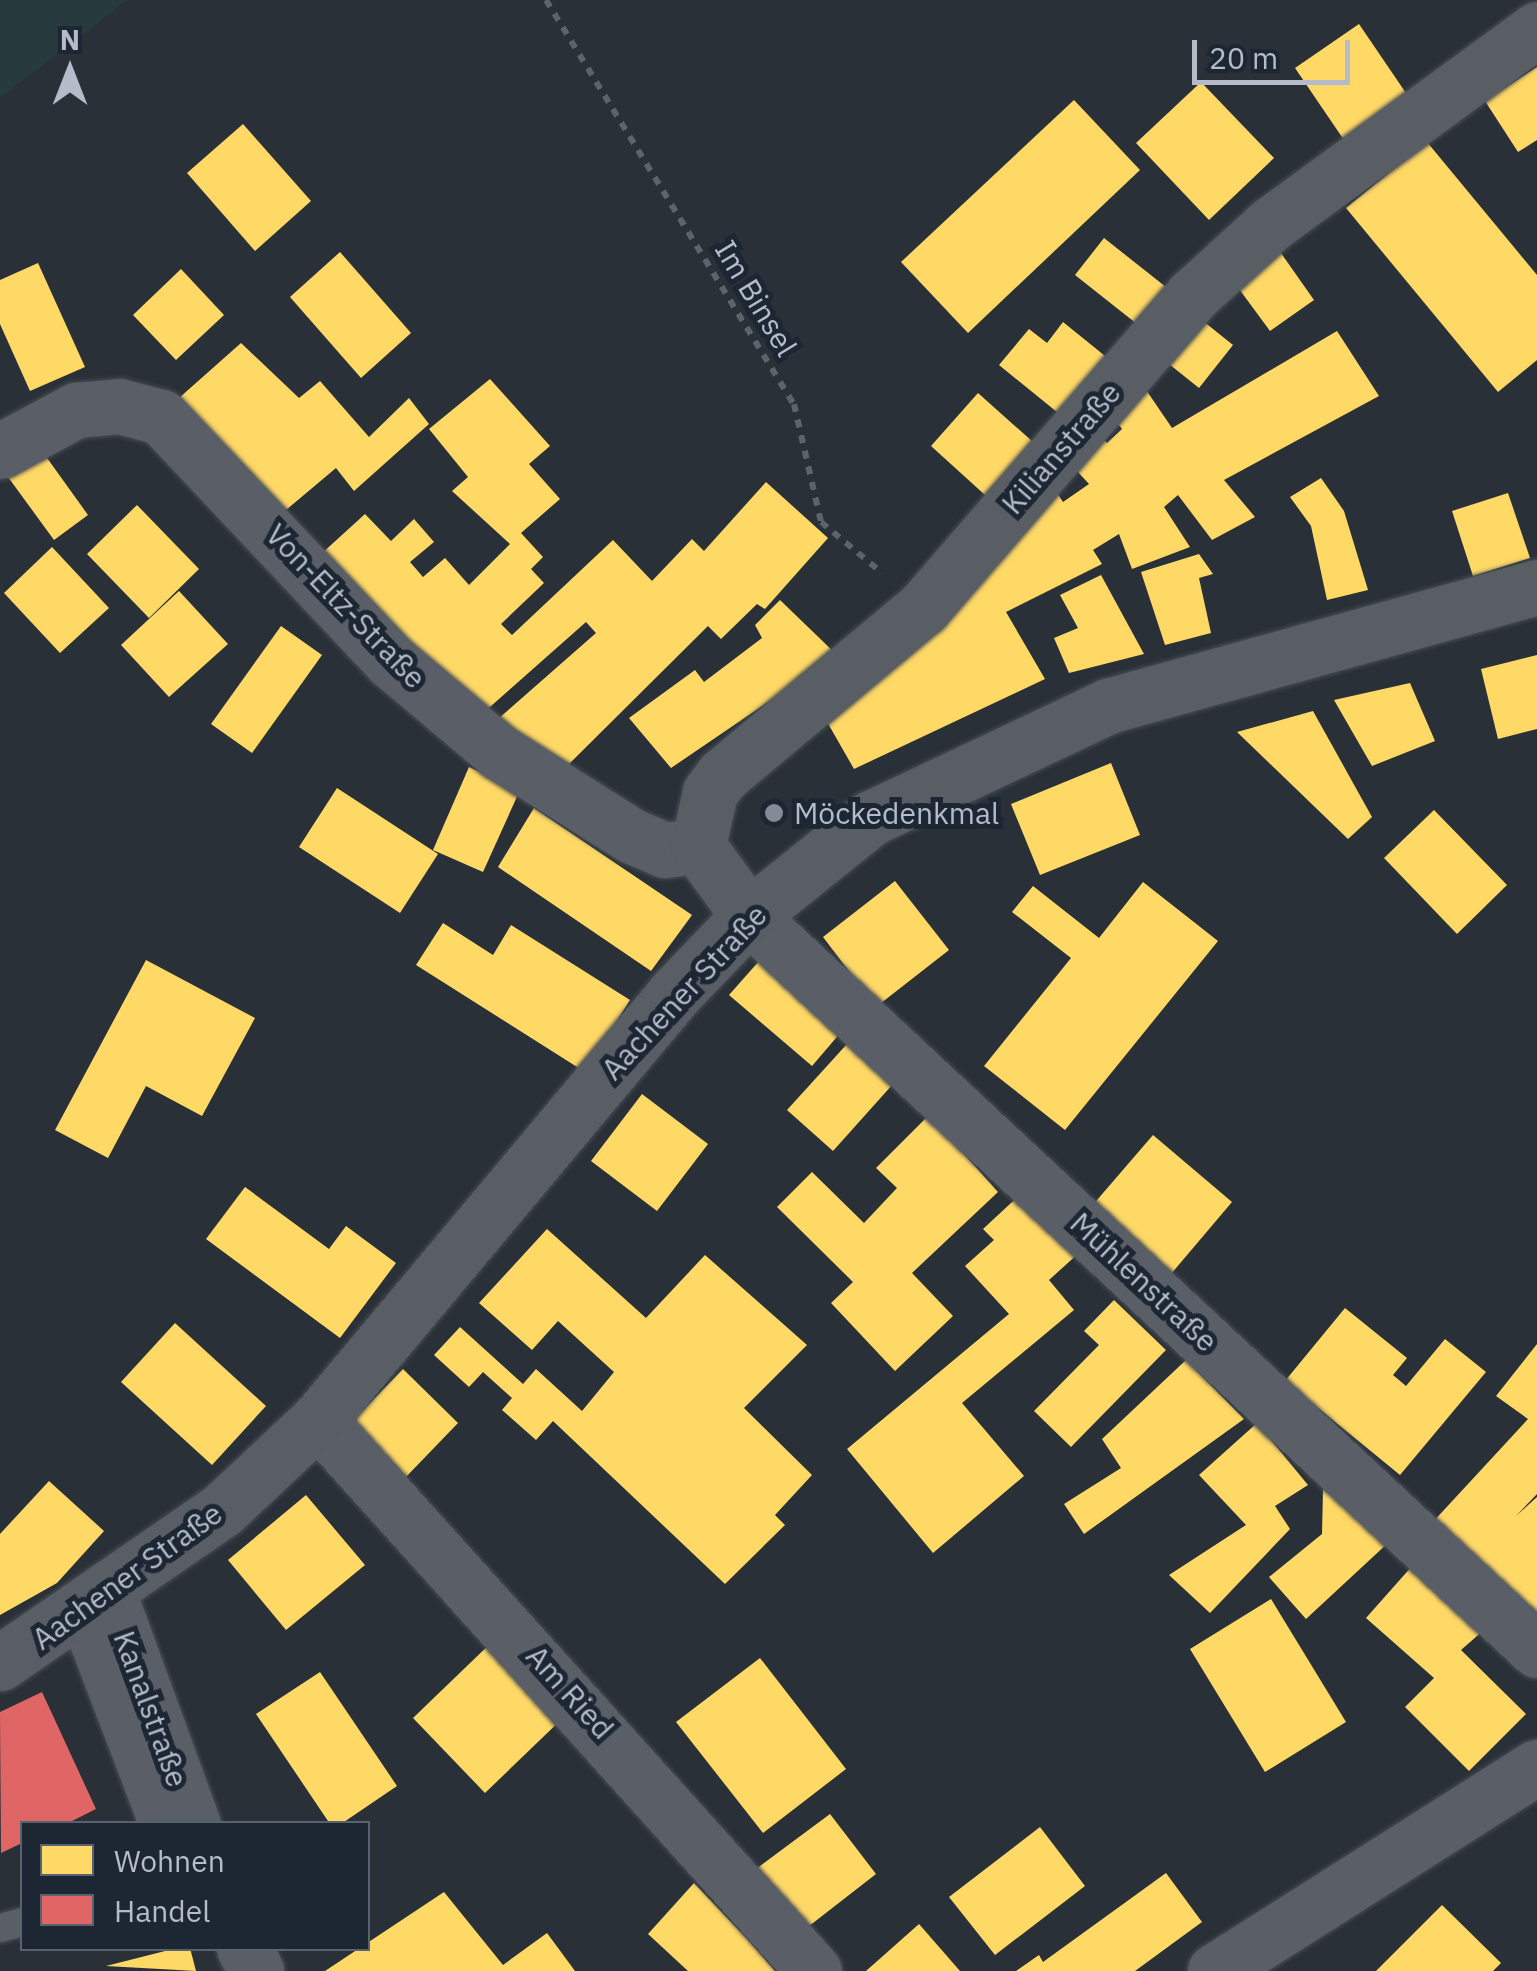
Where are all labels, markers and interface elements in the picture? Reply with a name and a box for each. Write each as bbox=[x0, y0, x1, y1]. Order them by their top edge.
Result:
north arrow bbox=[20, 20, 120, 120]
scale bar bbox=[1197, 20, 1354, 82]
text: N bbox=[60, 21, 80, 58]
text: 20 m bbox=[1209, 38, 1278, 77]
street label: Im Binsel bbox=[707, 234, 805, 362]
street label: Kilianstraße bbox=[994, 375, 1128, 521]
street label: Von-Eltz-Straße bbox=[259, 516, 433, 696]
place label: Möckedenkmal bbox=[794, 795, 999, 831]
marker: Möckedenkmal bbox=[763, 802, 785, 824]
street label: Aachener Straße bbox=[594, 897, 774, 1087]
street label: Mühlenstraße bbox=[1063, 1205, 1225, 1359]
street label: Aachener Straße bbox=[25, 1495, 229, 1657]
street label: Kanalstraße bbox=[106, 1626, 196, 1792]
street label: Am Ried bbox=[519, 1638, 621, 1746]
legend bbox=[20, 1821, 370, 1951]
text: Wohnen bbox=[114, 1841, 225, 1880]
text: Handel bbox=[114, 1891, 210, 1930]

